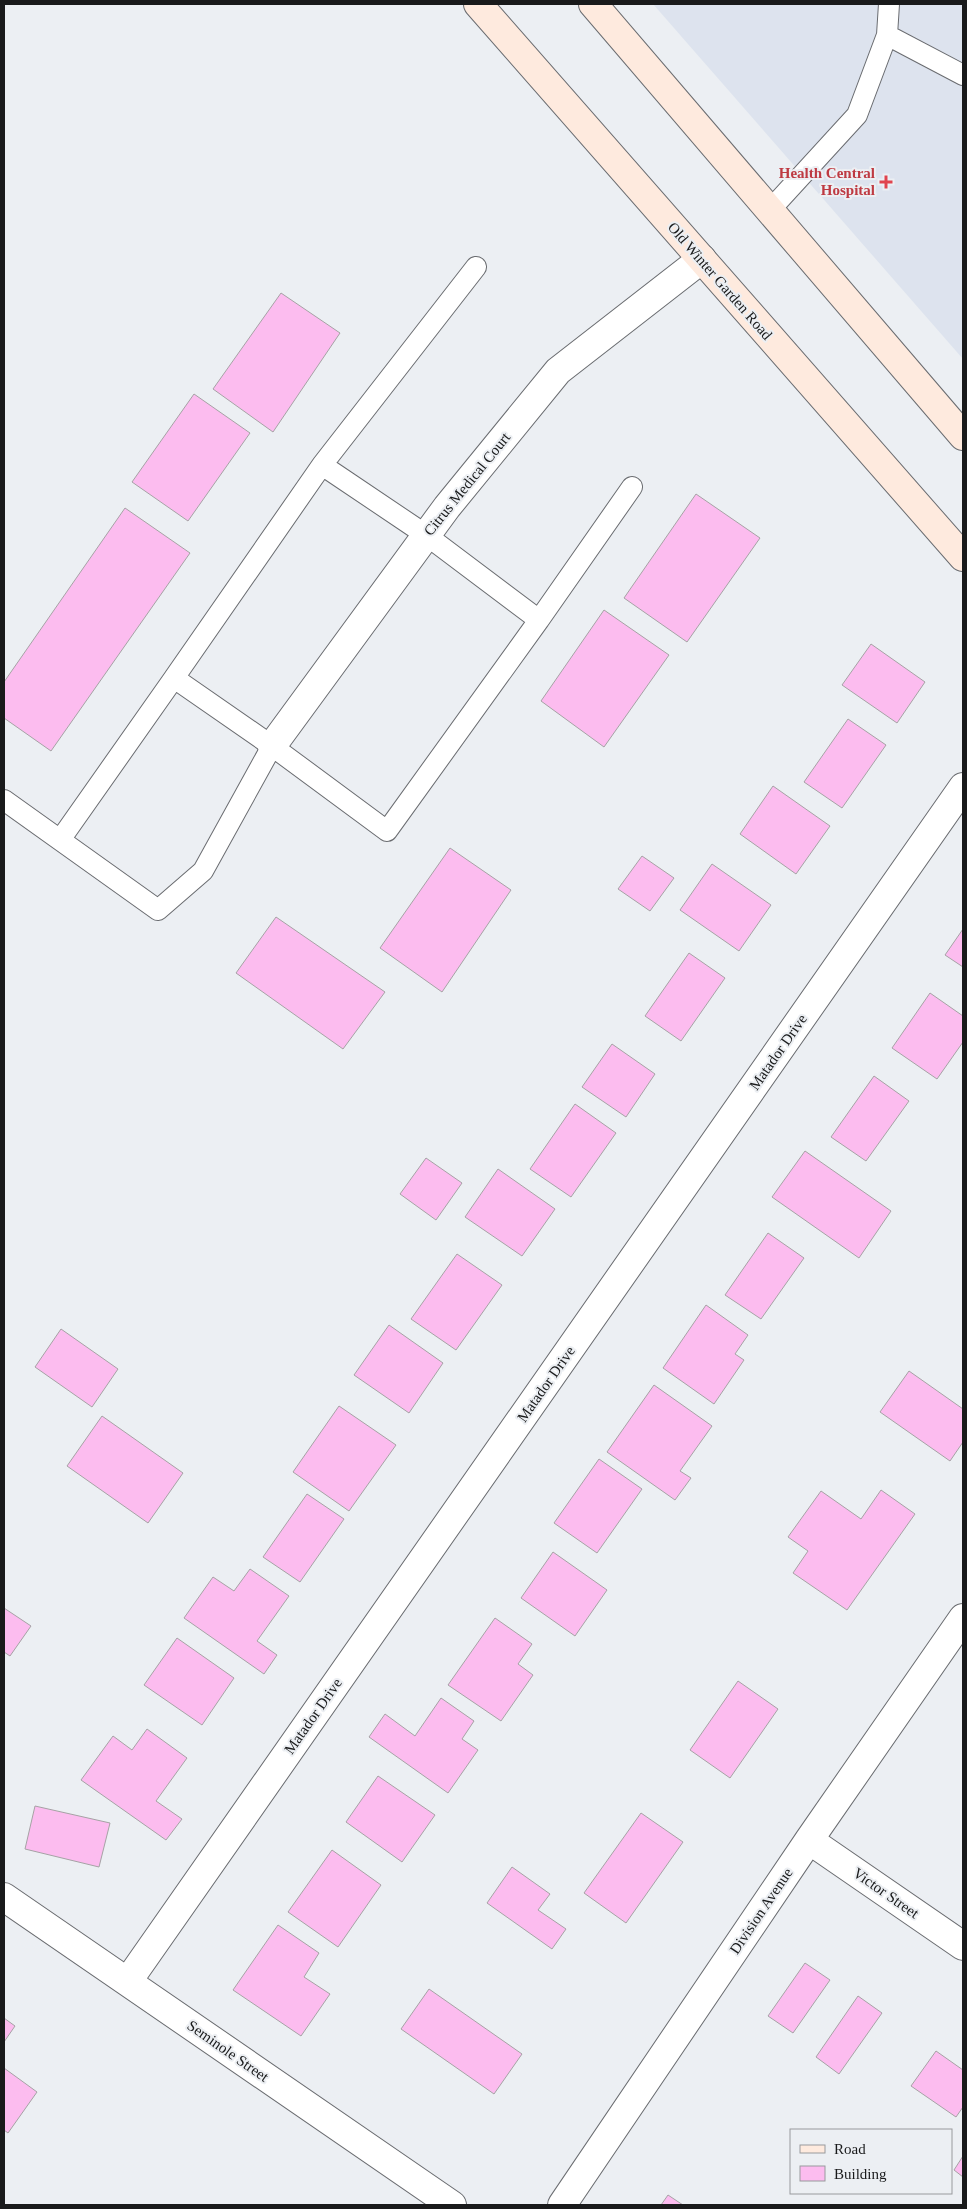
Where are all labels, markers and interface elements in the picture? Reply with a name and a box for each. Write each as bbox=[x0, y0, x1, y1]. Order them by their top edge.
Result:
place label: Health Central Hospital bbox=[779, 165, 875, 198]
marker: Health Central Hospital bbox=[879, 175, 893, 189]
street label: Old Winter Garden Road bbox=[665, 219, 776, 343]
street label: Citrus Medical Court bbox=[421, 429, 514, 539]
street label: Matador Drive bbox=[746, 1011, 810, 1093]
street label: Matador Drive bbox=[514, 1343, 578, 1425]
street label: Matador Drive bbox=[281, 1675, 345, 1757]
street label: Division Avenue bbox=[726, 1865, 796, 1957]
street label: Victor Street bbox=[850, 1865, 922, 1922]
street label: Seminole Street bbox=[184, 2017, 272, 2085]
legend bbox=[790, 2129, 952, 2194]
text: Road bbox=[834, 2141, 866, 2157]
text: Building bbox=[834, 2166, 887, 2182]

